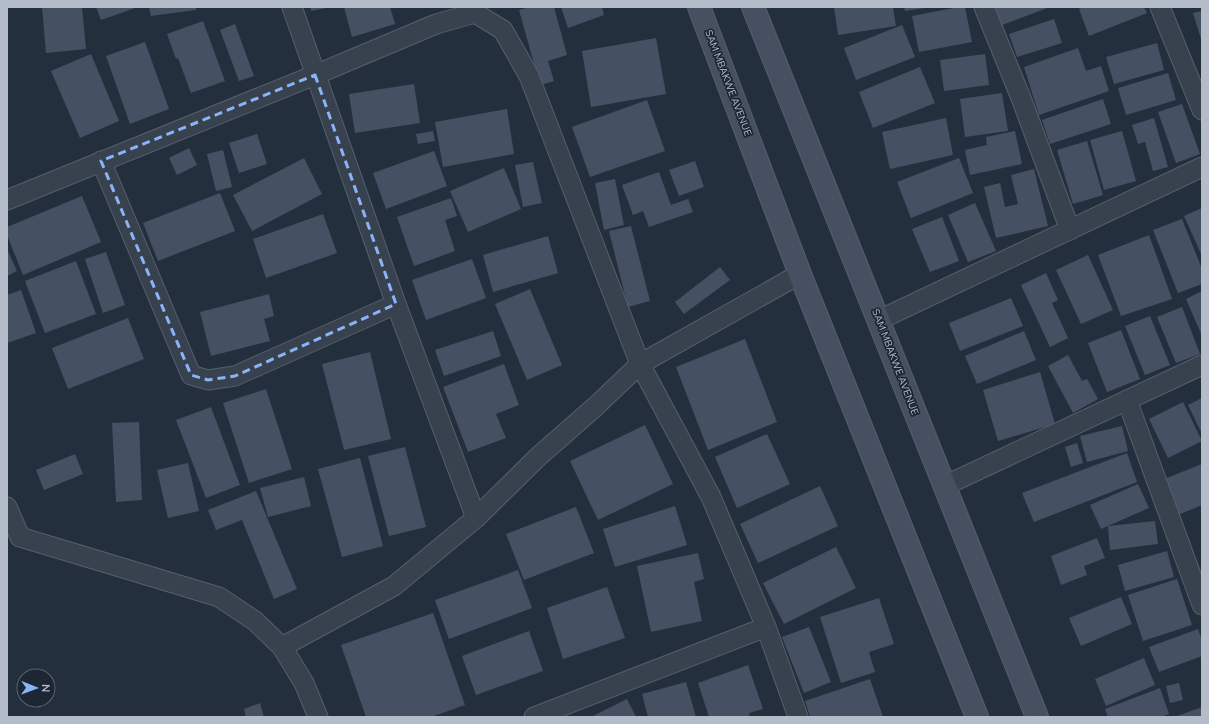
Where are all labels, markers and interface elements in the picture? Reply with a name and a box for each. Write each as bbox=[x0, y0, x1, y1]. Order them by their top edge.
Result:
street label: SAM MBAKWE AVENUE bbox=[701, 28, 755, 138]
street label: SAM MBAKWE AVENUE bbox=[868, 307, 922, 417]
north arrow bbox=[16, 668, 56, 708]
text: N bbox=[38, 684, 53, 692]

